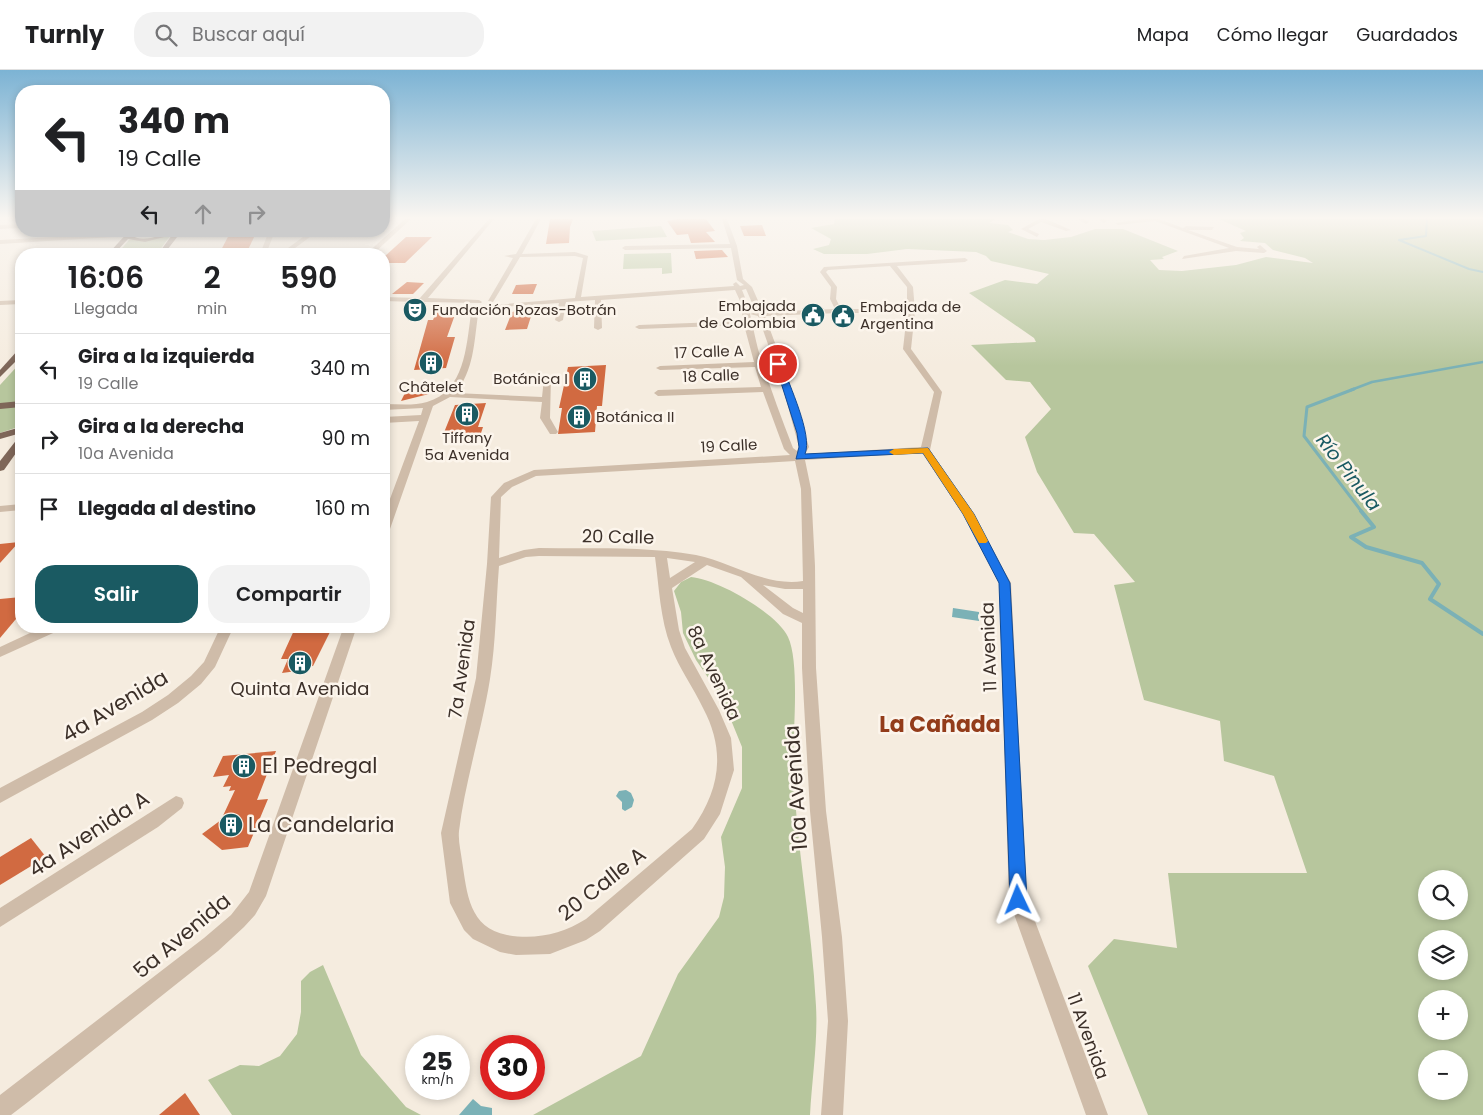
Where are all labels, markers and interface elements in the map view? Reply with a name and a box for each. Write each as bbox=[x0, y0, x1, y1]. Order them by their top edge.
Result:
search box bbox=[134, 12, 484, 57]
text: Turnly bbox=[25, 18, 104, 51]
icon: search bbox=[152, 21, 180, 49]
text: Buscar aquí bbox=[192, 21, 305, 48]
text: Mapa bbox=[1137, 22, 1189, 47]
text: Cómo llegar bbox=[1217, 22, 1328, 47]
text: Guardados bbox=[1356, 22, 1458, 47]
text: 340 m bbox=[118, 96, 230, 145]
icon: left bbox=[35, 105, 100, 170]
text: 19 Calle bbox=[118, 143, 201, 174]
icon: left bbox=[136, 200, 164, 228]
icon: ahead bbox=[189, 200, 217, 228]
icon: right bbox=[242, 200, 270, 228]
text: 16:06 bbox=[68, 256, 144, 299]
text: 2 bbox=[203, 256, 221, 299]
text: 590 bbox=[280, 256, 337, 299]
place label: Embajada de Colombia bbox=[699, 295, 796, 333]
place label: Embajada de Argentina bbox=[860, 296, 961, 334]
text: Llegada bbox=[74, 297, 138, 320]
text: min bbox=[197, 297, 227, 320]
text: m bbox=[300, 297, 317, 320]
theatre icon: Fundación Rozas-Botrán bbox=[402, 297, 428, 323]
place label: Fundación Rozas-Botrán bbox=[432, 299, 616, 320]
public building icon: Embajada de Colombia bbox=[800, 302, 826, 328]
public building icon: Embajada de Argentina bbox=[830, 303, 856, 329]
street label: 17 Calle A bbox=[674, 340, 744, 363]
text: Gira a la izquierda bbox=[78, 343, 255, 370]
pin bbox=[757, 343, 799, 385]
building icon: Châtelet bbox=[418, 350, 444, 376]
icon: arrive bbox=[764, 350, 792, 378]
icon: left bbox=[35, 355, 63, 383]
text: 340 m bbox=[310, 355, 370, 382]
street label: 18 Calle bbox=[682, 364, 740, 387]
building icon: Botánica I bbox=[572, 366, 598, 392]
place label: Botánica I bbox=[493, 368, 568, 389]
text: 19 Calle bbox=[78, 372, 138, 395]
place label: Châtelet bbox=[399, 376, 463, 397]
building icon: Tiffany 5a Avenida bbox=[454, 401, 480, 427]
building icon: Botánica II bbox=[566, 404, 592, 430]
place label: Botánica II bbox=[596, 406, 674, 427]
text: Gira a la derecha bbox=[78, 413, 244, 440]
icon: right bbox=[35, 425, 63, 453]
text: 90 m bbox=[321, 425, 370, 452]
place label: Tiffany 5a Avenida bbox=[425, 427, 509, 465]
water label: Río Pinula bbox=[1310, 428, 1388, 517]
street label: 19 Calle bbox=[700, 434, 758, 457]
text: 10a Avenida bbox=[78, 442, 174, 465]
icon: arrive bbox=[35, 495, 63, 523]
text: Llegada al destino bbox=[78, 495, 256, 522]
text: 160 m bbox=[315, 495, 370, 522]
street label: 20 Calle bbox=[582, 523, 654, 550]
button: Salir bbox=[35, 565, 198, 623]
button: Compartir bbox=[208, 565, 370, 623]
street label: 11 Avenida bbox=[974, 602, 1003, 692]
street label: 7a Avenida bbox=[442, 617, 481, 720]
street label: 8a Avenida bbox=[682, 621, 747, 724]
building icon: Quinta Avenida bbox=[287, 650, 313, 676]
street label: 4a Avenida bbox=[56, 663, 173, 749]
place label: Quinta Avenida bbox=[231, 676, 369, 701]
district label: La Cañada bbox=[879, 709, 1001, 740]
street label: 10a Avenida bbox=[777, 724, 814, 852]
place label: El Pedregal bbox=[262, 751, 377, 780]
building icon: El Pedregal bbox=[231, 753, 257, 779]
street label: 4a Avenida A bbox=[23, 784, 155, 884]
place label: La Candelaria bbox=[248, 810, 395, 839]
building icon: La Candelaria bbox=[218, 812, 244, 838]
street label: 20 Calle A bbox=[552, 840, 652, 927]
map controls bbox=[1418, 870, 1468, 1100]
button: search bbox=[1418, 870, 1468, 920]
position arrow bbox=[991, 873, 1043, 925]
street label: 5a Avenida bbox=[127, 886, 237, 985]
button: layers bbox=[1418, 930, 1468, 980]
street label: 11 Avenida bbox=[1061, 989, 1116, 1082]
button: + bbox=[1418, 990, 1468, 1040]
speed limit sign: 30 bbox=[480, 1035, 545, 1100]
text: 25 bbox=[422, 1044, 453, 1079]
button: − bbox=[1418, 1050, 1468, 1100]
text: km/h bbox=[422, 1071, 453, 1088]

